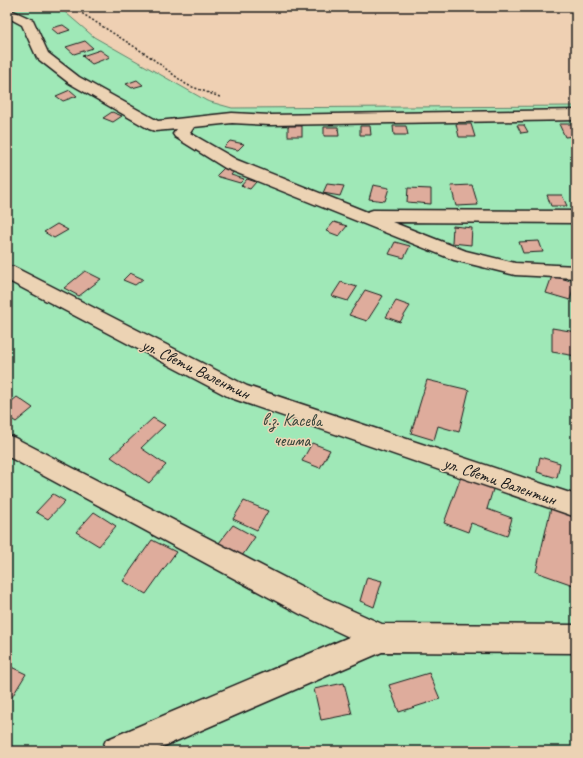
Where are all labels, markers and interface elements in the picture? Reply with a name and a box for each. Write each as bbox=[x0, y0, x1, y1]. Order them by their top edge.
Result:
street label: ул. Свети Валентин bbox=[138, 333, 255, 405]
park label: в.з. Касева чешма bbox=[262, 410, 324, 451]
street label: ул. Свети Валентин bbox=[440, 452, 561, 511]

